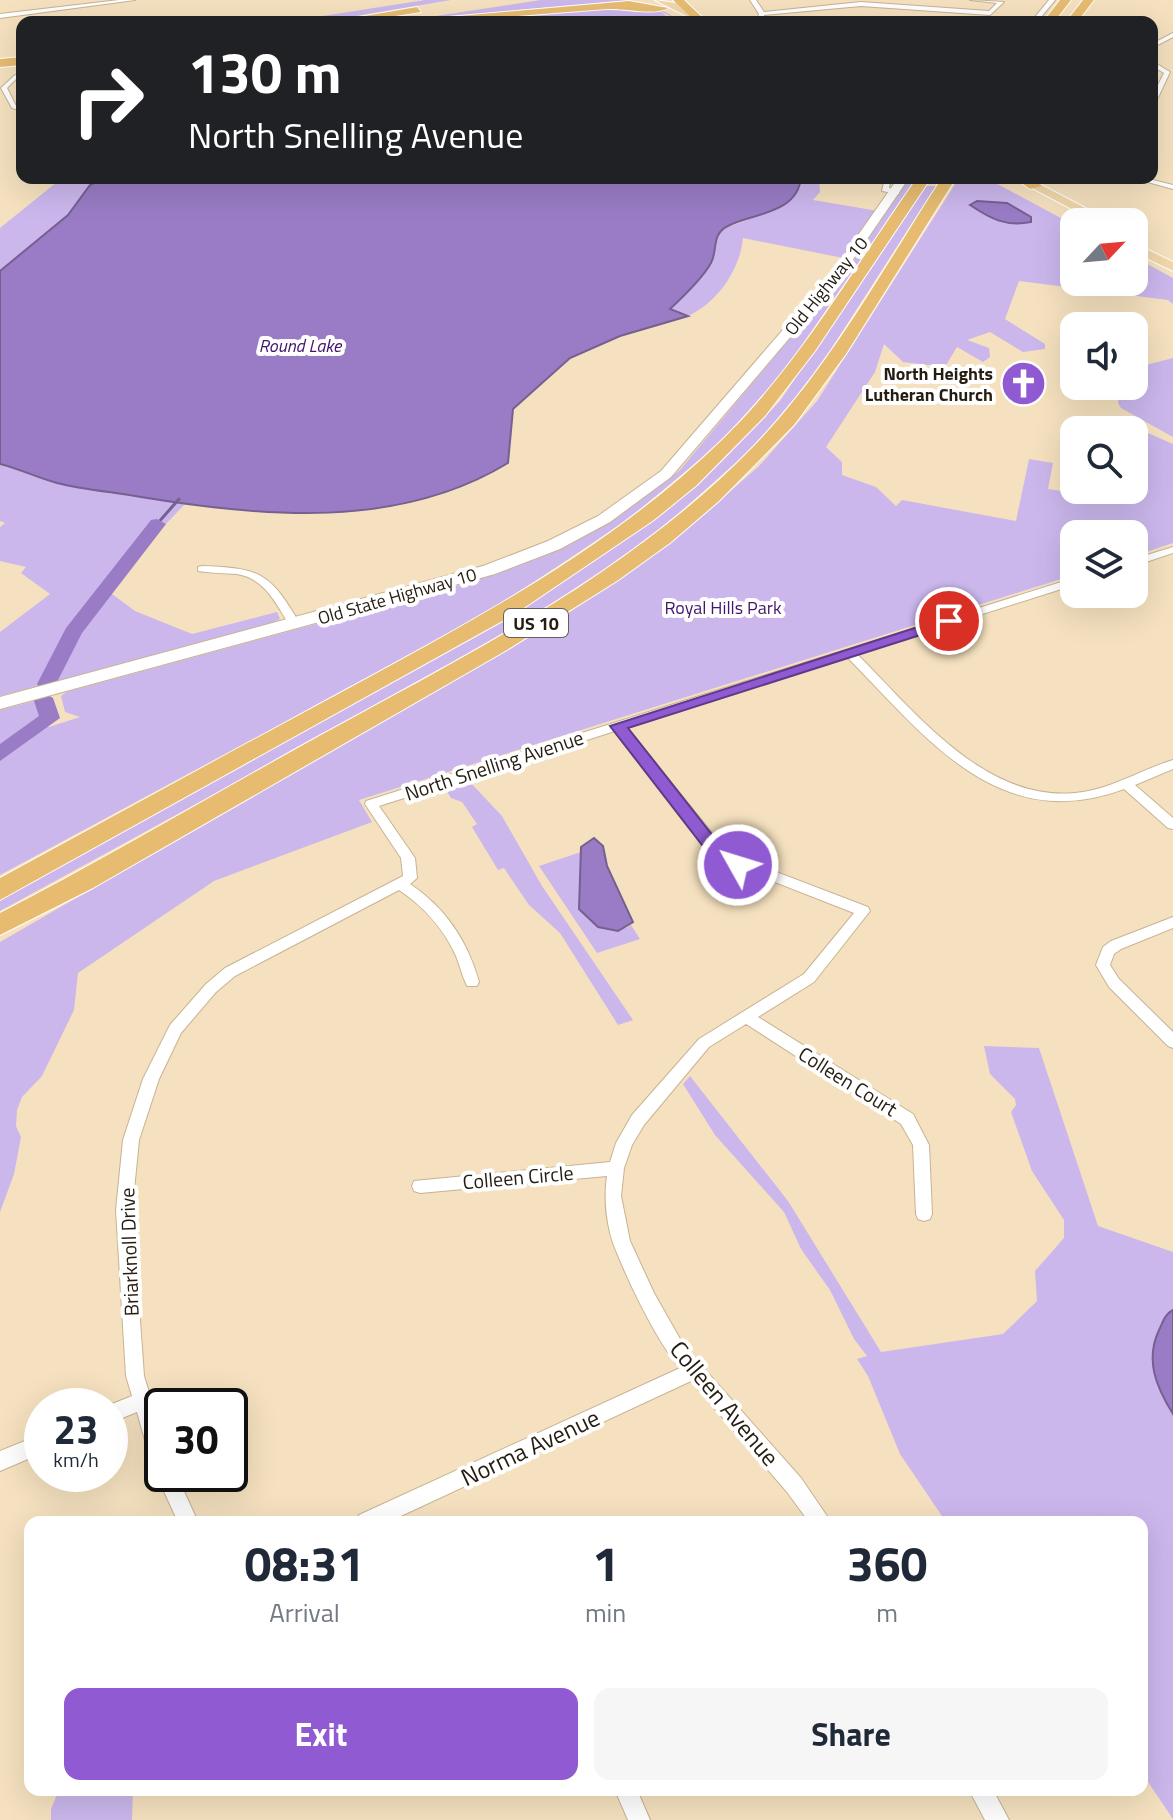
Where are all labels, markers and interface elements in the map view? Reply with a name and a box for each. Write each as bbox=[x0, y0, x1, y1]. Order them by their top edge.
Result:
text: 130 m bbox=[188, 30, 341, 115]
icon: right bbox=[56, 48, 160, 152]
text: North Snelling Avenue bbox=[188, 107, 523, 162]
north arrow bbox=[1060, 208, 1148, 296]
map controls bbox=[1060, 208, 1148, 608]
street label: Old Highway 10 bbox=[778, 231, 874, 341]
button: sound bbox=[1060, 312, 1148, 400]
water label: Round Lake bbox=[259, 332, 343, 359]
church icon: North Heights Lutheran Church bbox=[1000, 359, 1048, 407]
place label: North Heights Lutheran Church bbox=[865, 360, 993, 408]
button: search bbox=[1060, 416, 1148, 504]
button: layers bbox=[1060, 520, 1148, 608]
street label: Old State Highway 10 bbox=[314, 560, 480, 632]
pin bbox=[915, 587, 983, 655]
park label: Royal Hills Park bbox=[664, 594, 782, 621]
icon: arrive bbox=[927, 599, 971, 643]
road number: US 10 bbox=[504, 609, 568, 637]
street label: North Snelling Avenue bbox=[401, 721, 587, 809]
position arrow bbox=[696, 823, 780, 907]
street label: Colleen Court bbox=[792, 1038, 904, 1124]
street label: Colleen Circle bbox=[461, 1157, 575, 1197]
street label: Briarknoll Drive bbox=[111, 1187, 147, 1317]
street label: Colleen Avenue bbox=[662, 1332, 788, 1474]
speed limit sign: 30 bbox=[144, 1388, 248, 1492]
text: 23 bbox=[54, 1399, 98, 1460]
street label: Norma Avenue bbox=[455, 1399, 605, 1495]
text: km/h bbox=[53, 1444, 99, 1475]
text: 08:31 bbox=[245, 1527, 364, 1600]
text: 1 bbox=[592, 1527, 619, 1600]
text: 360 bbox=[847, 1527, 927, 1600]
text: Arrival bbox=[269, 1593, 340, 1632]
text: min bbox=[585, 1593, 626, 1632]
text: m bbox=[876, 1593, 898, 1632]
button: Exit bbox=[64, 1688, 578, 1780]
button: Share bbox=[594, 1688, 1108, 1780]

